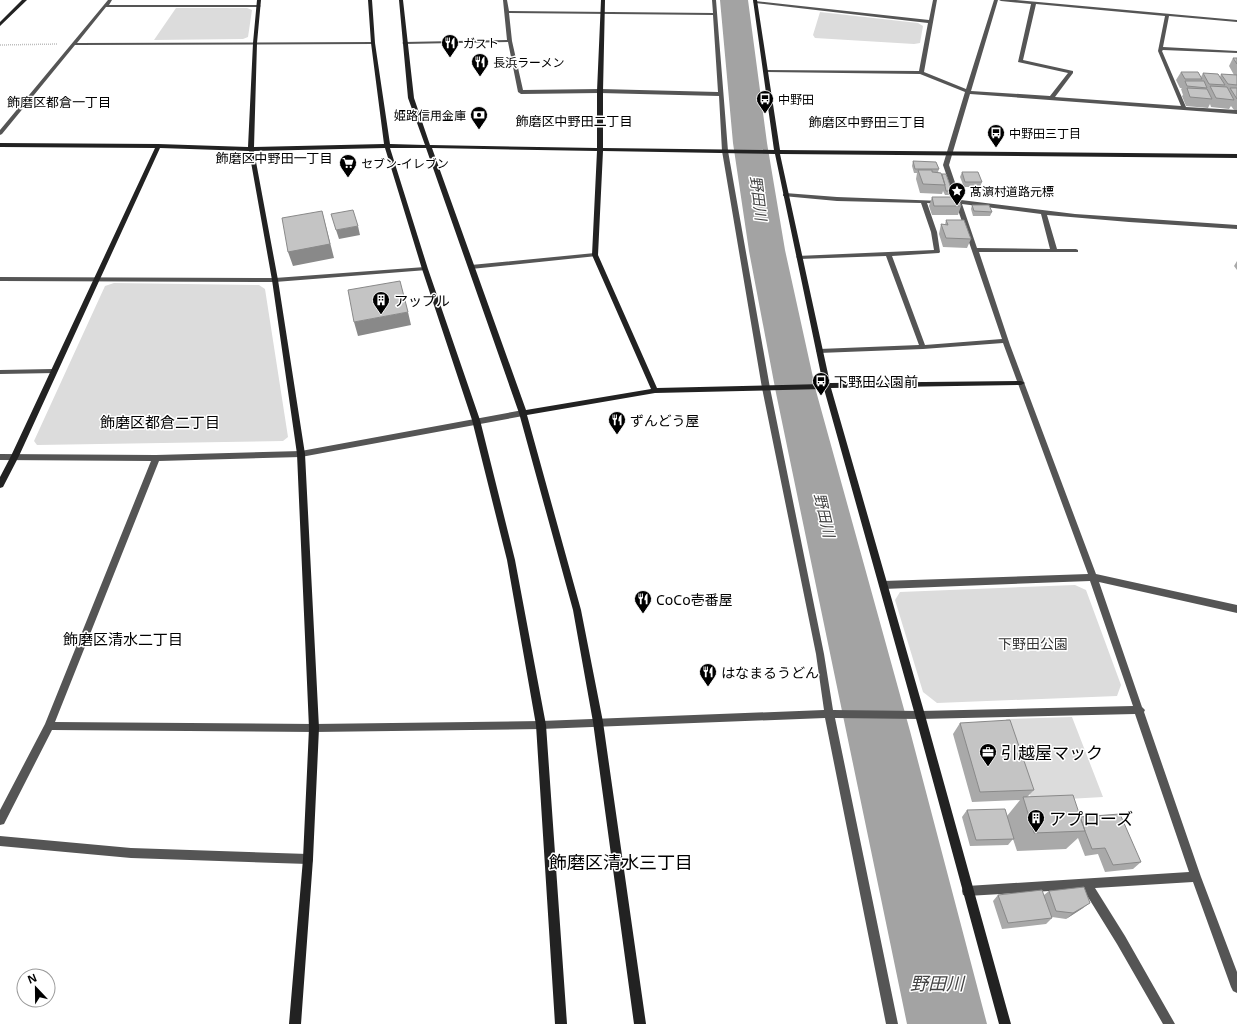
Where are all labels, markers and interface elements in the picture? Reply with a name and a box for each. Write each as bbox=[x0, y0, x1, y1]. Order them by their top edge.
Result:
restaurant icon: ガスト bbox=[440, 33, 460, 58]
place label: ガスト bbox=[463, 35, 499, 52]
restaurant icon: 長浜ラーメン bbox=[470, 52, 490, 77]
place label: 長浜ラーメン bbox=[493, 54, 565, 71]
bus stop icon: 中野田 bbox=[755, 89, 775, 114]
place label: 中野田 bbox=[778, 91, 814, 108]
district label: 飾磨区都倉一丁目 bbox=[7, 93, 111, 111]
bank icon: 姫路信用金庫 bbox=[469, 105, 489, 130]
place label: 姫路信用金庫 bbox=[394, 107, 466, 124]
district label: 飾磨区中野田二丁目 bbox=[515, 112, 633, 130]
district label: 飾磨区中野田三丁目 bbox=[808, 113, 926, 131]
bus stop icon: 中野田三丁目 bbox=[986, 123, 1006, 148]
place label: 中野田三丁目 bbox=[1009, 125, 1081, 142]
district label: 飾磨区中野田一丁目 bbox=[215, 149, 333, 167]
supermarket icon: セブン-イレブン bbox=[338, 153, 358, 178]
place label: セブン-イレブン bbox=[361, 155, 449, 172]
water label: 野田川 bbox=[746, 174, 772, 224]
place icon: 髙濵村道路元標 bbox=[947, 181, 967, 206]
place label: 髙濵村道路元標 bbox=[970, 183, 1054, 200]
building icon: アップル bbox=[371, 290, 391, 315]
place label: アップル bbox=[394, 291, 450, 310]
bus stop icon: 下野田公園前 bbox=[811, 371, 831, 396]
place label: 下野田公園前 bbox=[834, 372, 918, 391]
restaurant icon: ずんどう屋 bbox=[607, 410, 627, 435]
place label: ずんどう屋 bbox=[630, 411, 700, 430]
district label: 飾磨区都倉二丁目 bbox=[100, 412, 220, 432]
water label: 野田川 bbox=[810, 491, 840, 541]
restaurant icon: CoCo壱番屋 bbox=[633, 589, 653, 614]
place label: CoCo壱番屋 bbox=[656, 590, 733, 609]
district label: 飾磨区清水二丁目 bbox=[63, 629, 183, 649]
park label: 下野田公園 bbox=[998, 634, 1068, 653]
restaurant icon: はなまるうどん bbox=[698, 662, 718, 687]
place label: はなまるうどん bbox=[721, 663, 819, 682]
place label: 引越屋マック bbox=[1001, 741, 1103, 764]
office icon: 引越屋マック bbox=[978, 742, 998, 767]
place label: アプローズ bbox=[1049, 807, 1133, 830]
building icon: アプローズ bbox=[1026, 808, 1046, 833]
district label: 飾磨区清水三丁目 bbox=[549, 850, 693, 874]
north arrow bbox=[16, 968, 56, 1008]
text: N bbox=[25, 970, 39, 987]
water label: 野田川 bbox=[910, 971, 966, 995]

